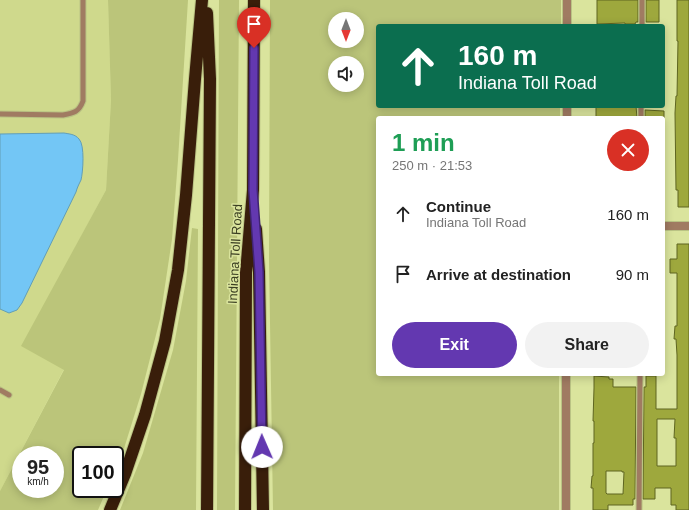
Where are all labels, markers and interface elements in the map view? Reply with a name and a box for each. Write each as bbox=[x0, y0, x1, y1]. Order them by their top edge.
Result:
pin bbox=[237, 7.0, 271, 48]
north arrow bbox=[328, 12, 364, 48]
map controls bbox=[328, 12, 364, 92]
icon: arrive bbox=[243, 13, 265, 35]
icon: ahead bbox=[392, 40, 444, 92]
text: 160 m bbox=[458, 40, 537, 71]
button: sound bbox=[328, 56, 364, 92]
text: Indiana Toll Road bbox=[458, 73, 597, 93]
text: 1 min bbox=[392, 129, 455, 156]
button: close bbox=[607, 129, 649, 171]
text: 250 m · 21:53 bbox=[392, 158, 472, 173]
text: Continue bbox=[426, 198, 491, 215]
icon: ahead bbox=[392, 203, 414, 225]
street label: Indiana Toll Road bbox=[225, 204, 245, 304]
text: 160 m bbox=[607, 206, 649, 223]
text: Indiana Toll Road bbox=[426, 215, 526, 230]
icon: arrive bbox=[392, 263, 414, 285]
text: Arrive at destination bbox=[426, 266, 571, 283]
text: 90 m bbox=[616, 266, 649, 283]
button: Exit bbox=[392, 322, 517, 368]
button: Share bbox=[525, 322, 649, 368]
position arrow bbox=[241, 426, 283, 468]
speed limit sign: 100 bbox=[72, 446, 124, 498]
text: 95 bbox=[27, 456, 49, 478]
text: km/h bbox=[27, 476, 49, 487]

